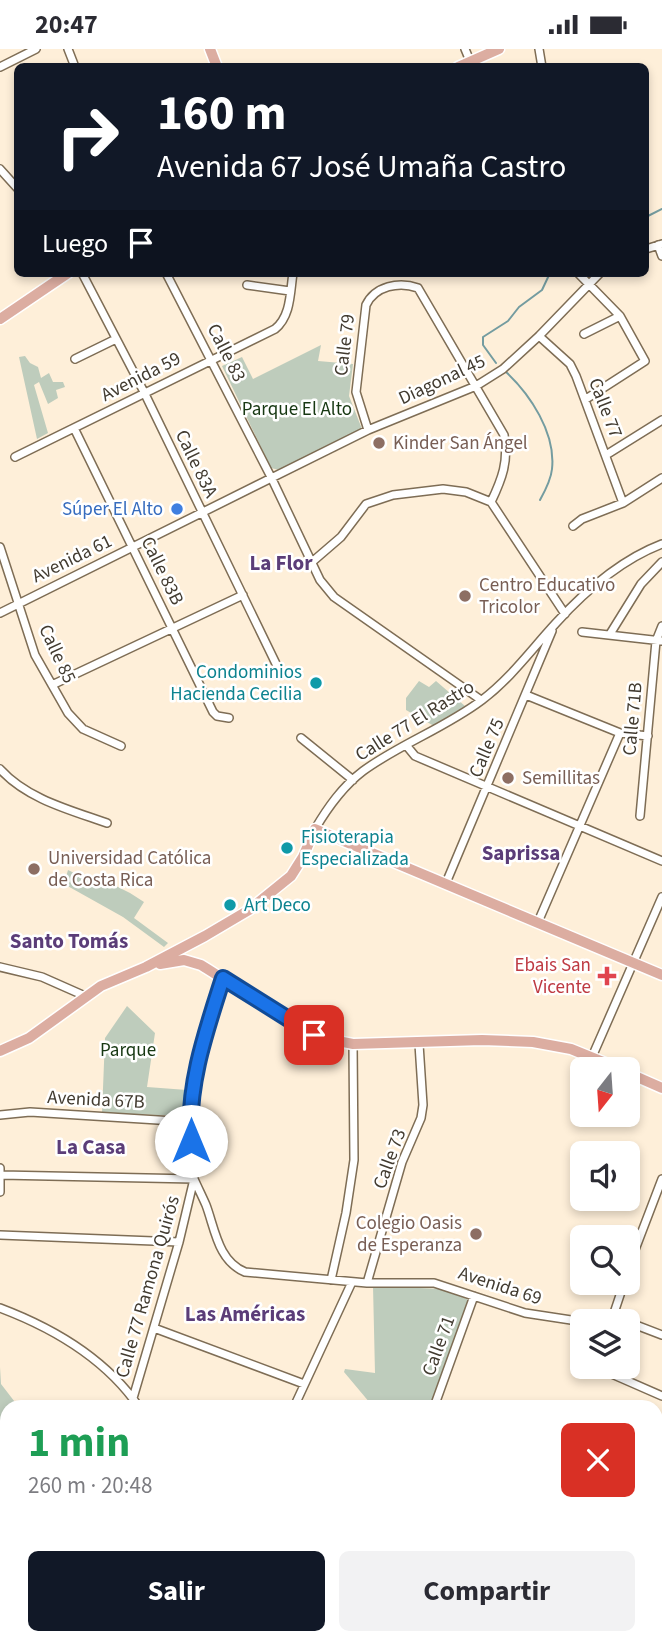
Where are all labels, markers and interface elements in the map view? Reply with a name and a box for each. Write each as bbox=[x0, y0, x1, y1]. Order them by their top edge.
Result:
text: 20:47 bbox=[35, 6, 98, 43]
text: 160 m bbox=[157, 79, 286, 149]
icon: right bbox=[42, 91, 133, 182]
text: Avenida 67 José Umaña Castro bbox=[157, 144, 566, 190]
icon: arrive bbox=[122, 224, 160, 262]
text: Luego bbox=[42, 225, 108, 262]
street label: Calle 79 bbox=[328, 312, 362, 378]
street label: Calle 83 bbox=[200, 319, 252, 387]
street label: Avenida 59 bbox=[96, 345, 186, 409]
street label: Diagonal 45 bbox=[394, 348, 490, 412]
street label: Calle 77 bbox=[581, 374, 629, 442]
park label: Parque El Alto bbox=[242, 396, 352, 423]
street label: Calle 83A bbox=[168, 425, 224, 503]
place label: Kinder San Ángel bbox=[393, 430, 528, 457]
marker: Kinder San Ángel bbox=[371, 435, 387, 451]
place label: Súper El Alto bbox=[62, 496, 163, 523]
marker: Súper El Alto bbox=[169, 501, 185, 517]
street label: Avenida 61 bbox=[27, 528, 117, 590]
street label: Calle 83B bbox=[134, 532, 190, 610]
district label: La Flor bbox=[249, 548, 313, 578]
place label: Centro Educativo Tricolor bbox=[479, 572, 615, 621]
marker: Centro Educativo Tricolor bbox=[457, 588, 473, 604]
street label: Calle 85 bbox=[32, 620, 82, 688]
place label: Condominios Hacienda Cecilia bbox=[170, 659, 302, 708]
street label: Calle 77 El Rastro bbox=[350, 674, 480, 768]
marker: Condominios Hacienda Cecilia bbox=[308, 675, 324, 691]
street label: Calle 71B bbox=[616, 681, 650, 757]
street label: Calle 75 bbox=[462, 714, 512, 782]
place label: Semillitas bbox=[522, 765, 600, 792]
marker: Semillitas bbox=[500, 770, 516, 786]
place label: Fisioterapia Especializada bbox=[301, 824, 409, 873]
district label: Saprissa bbox=[482, 838, 560, 868]
marker: Fisioterapia Especializada bbox=[279, 840, 295, 856]
place label: Universidad Católica de Costa Rica bbox=[48, 845, 211, 894]
marker: Universidad Católica de Costa Rica bbox=[26, 861, 42, 877]
place label: Art Deco bbox=[244, 892, 311, 919]
marker: Art Deco bbox=[222, 897, 238, 913]
district label: Santo Tomás bbox=[10, 926, 128, 956]
place label: Ebais San Vicente bbox=[515, 952, 591, 1001]
marker: Ebais San Vicente bbox=[597, 966, 617, 986]
pin bbox=[284, 1005, 344, 1065]
icon: arrive bbox=[295, 1016, 333, 1054]
park label: Parque bbox=[100, 1037, 156, 1064]
north arrow bbox=[570, 1057, 640, 1127]
map controls bbox=[570, 1057, 640, 1379]
street label: Avenida 67B bbox=[47, 1084, 145, 1116]
position arrow bbox=[154, 1104, 228, 1178]
street label: Calle 73 bbox=[367, 1125, 413, 1193]
district label: La Casa bbox=[56, 1132, 126, 1162]
button: sound bbox=[570, 1141, 640, 1211]
street label: Calle 77 Ramona Quirós bbox=[109, 1193, 187, 1381]
place label: Colegio Oasis de Esperanza bbox=[356, 1210, 462, 1259]
button: search bbox=[570, 1225, 640, 1295]
marker: Colegio Oasis de Esperanza bbox=[468, 1226, 484, 1242]
street label: Avenida 69 bbox=[455, 1260, 545, 1312]
district label: Las Américas bbox=[185, 1299, 305, 1329]
button: layers bbox=[570, 1309, 640, 1379]
street label: Calle 71 bbox=[416, 1312, 462, 1380]
text: 1 min bbox=[28, 1413, 130, 1473]
button: close bbox=[561, 1423, 635, 1497]
text: 260 m · 20:48 bbox=[28, 1469, 152, 1502]
button: Salir bbox=[28, 1551, 325, 1631]
button: Compartir bbox=[339, 1551, 635, 1631]

